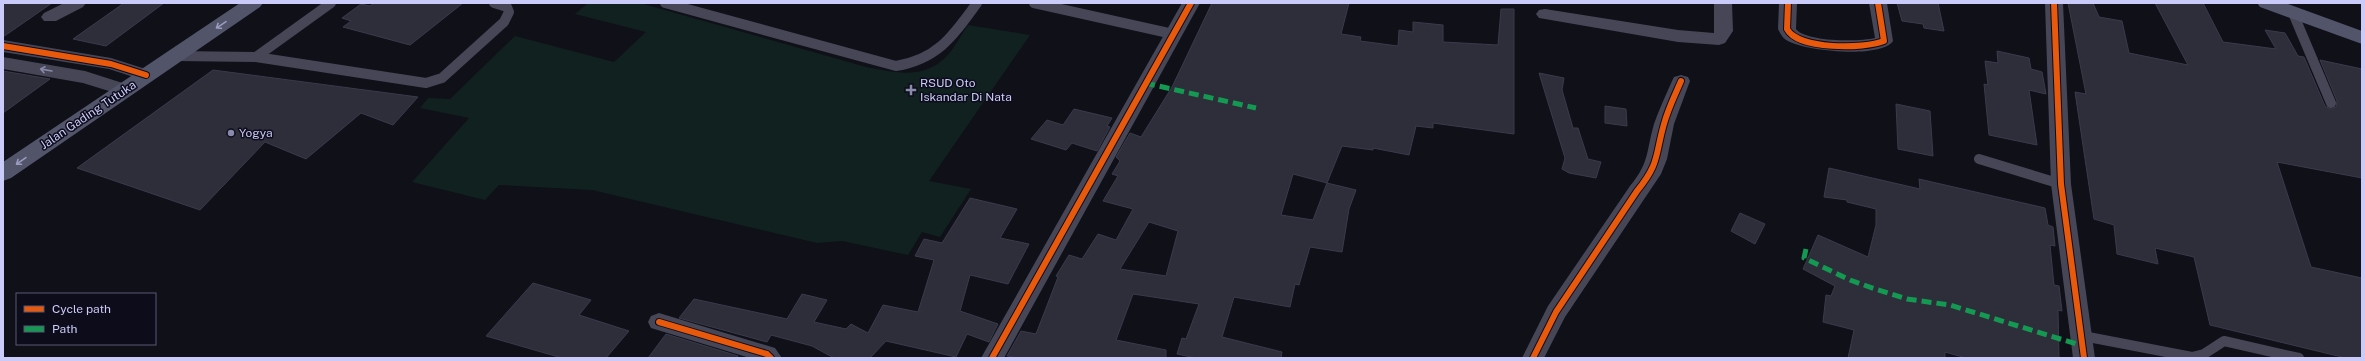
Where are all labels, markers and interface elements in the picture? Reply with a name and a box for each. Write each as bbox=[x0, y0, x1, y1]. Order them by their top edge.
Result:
one-way arrow bbox=[215, 21, 226, 29]
one-way arrow bbox=[40, 66, 53, 74]
place label: RSUD Oto Iskandar Di Nata bbox=[920, 76, 1012, 104]
street label: Jalan Gading Tutuka bbox=[37, 78, 139, 152]
marker: RSUD Oto Iskandar Di Nata bbox=[905, 84, 917, 96]
place label: Yogya bbox=[239, 126, 273, 140]
marker: Yogya bbox=[226, 128, 236, 138]
one-way arrow bbox=[15, 157, 26, 165]
legend bbox=[16, 293, 156, 345]
text: Cycle path bbox=[52, 302, 111, 316]
text: Path bbox=[52, 322, 78, 336]

